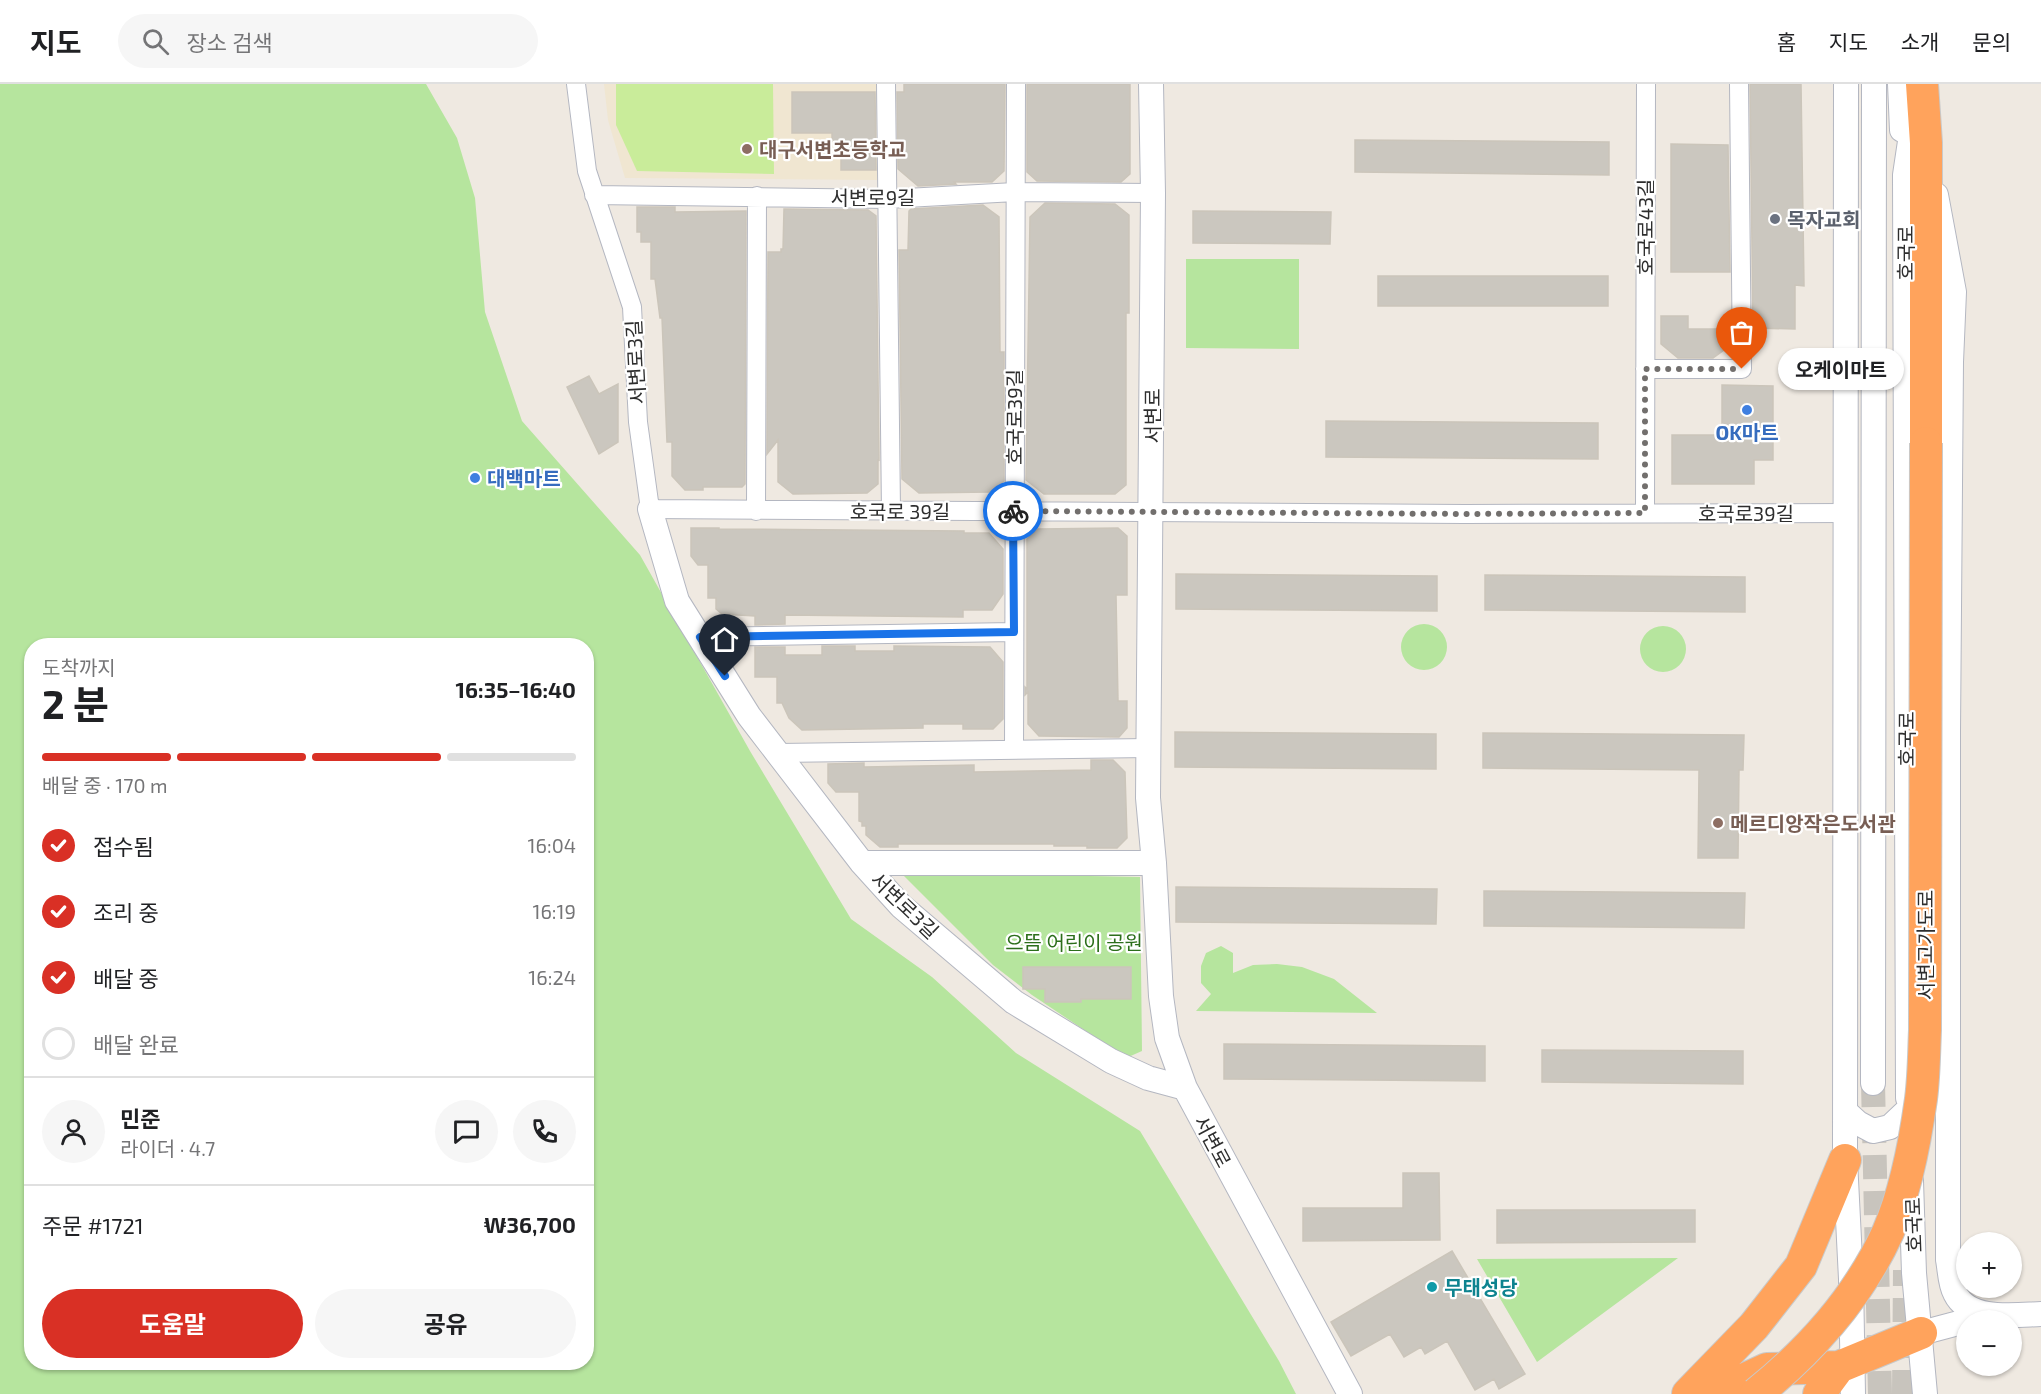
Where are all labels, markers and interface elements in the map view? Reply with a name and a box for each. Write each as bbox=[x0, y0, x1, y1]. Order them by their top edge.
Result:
search box bbox=[118, 14, 538, 68]
text: 지도 bbox=[30, 25, 82, 59]
icon: search bbox=[139, 25, 172, 58]
text: 장소 검색 bbox=[187, 29, 272, 55]
text: 홈 bbox=[1777, 29, 1796, 54]
text: 지도 bbox=[1829, 29, 1868, 54]
text: 소개 bbox=[1901, 29, 1939, 54]
text: 문의 bbox=[1972, 29, 2011, 54]
place label: 대구서변초등학교 bbox=[759, 137, 906, 161]
marker: 대구서변초등학교 bbox=[740, 142, 754, 156]
street label: 호국로43길 bbox=[1633, 178, 1657, 276]
street label: 서변로9길 bbox=[830, 185, 916, 209]
place label: 목자교회 bbox=[1787, 207, 1861, 231]
marker: 목자교회 bbox=[1768, 212, 1782, 226]
street label: 호국로 bbox=[1893, 225, 1917, 281]
pin bbox=[1716, 307, 1767, 369]
icon: bag bbox=[1725, 316, 1758, 349]
street label: 서변로3길 bbox=[621, 319, 649, 405]
callout: 오케이마트 bbox=[1778, 348, 1904, 390]
text: 오케이마트 bbox=[1795, 357, 1887, 381]
street label: 호국로39길 bbox=[1002, 369, 1026, 465]
street label: 서변로 bbox=[1140, 388, 1164, 444]
marker: OK마트 bbox=[1740, 403, 1754, 417]
place label: OK마트 bbox=[1715, 420, 1779, 444]
place label: 대백마트 bbox=[487, 466, 561, 490]
marker: 대백마트 bbox=[468, 471, 482, 485]
courier bbox=[983, 481, 1043, 541]
icon: bike bbox=[997, 495, 1030, 528]
street label: 호국로 39길 bbox=[850, 499, 950, 523]
street label: 호국로39길 bbox=[1698, 501, 1794, 525]
pin bbox=[699, 614, 750, 676]
icon: home bbox=[708, 623, 741, 656]
text: 도착까지 bbox=[42, 655, 116, 679]
text: 16:35–16:40 bbox=[456, 676, 576, 702]
text: 2 분 bbox=[42, 680, 109, 727]
street label: 호국로 bbox=[1894, 711, 1918, 767]
text: 배달 중 · 170 m bbox=[42, 773, 168, 797]
place label: 메르디앙작은도서관 bbox=[1730, 811, 1896, 835]
marker: 메르디앙작은도서관 bbox=[1711, 816, 1725, 830]
icon: check bbox=[42, 829, 75, 862]
text: 접수됨 bbox=[93, 833, 154, 859]
text: 16:04 bbox=[528, 833, 576, 857]
street label: 서변로3길 bbox=[866, 867, 944, 943]
street label: 서변고가도로 bbox=[1913, 890, 1937, 1000]
icon: check bbox=[42, 895, 75, 928]
text: 조리 중 bbox=[93, 899, 159, 925]
text: 16:19 bbox=[532, 899, 576, 923]
park label: 으뜸 어린이 공원 bbox=[1005, 930, 1143, 954]
icon: check bbox=[42, 961, 75, 994]
text: 배달 중 bbox=[93, 965, 159, 991]
text: 16:24 bbox=[528, 965, 576, 989]
text: 배달 완료 bbox=[93, 1031, 179, 1057]
button: person bbox=[42, 1100, 105, 1163]
button: chat bbox=[435, 1100, 498, 1163]
button: phone bbox=[513, 1100, 576, 1163]
text: 민준 bbox=[120, 1105, 160, 1131]
street label: 서변로 bbox=[1189, 1111, 1237, 1171]
text: 라이더 · 4.7 bbox=[120, 1136, 215, 1160]
street label: 호국로 bbox=[1900, 1197, 1926, 1253]
text: ₩36,700 bbox=[484, 1211, 576, 1237]
text: 주문 #1721 bbox=[42, 1212, 144, 1238]
map controls bbox=[1956, 1232, 2022, 1376]
button: + bbox=[1956, 1232, 2022, 1298]
place label: 무태성당 bbox=[1444, 1275, 1518, 1299]
marker: 무태성당 bbox=[1425, 1280, 1439, 1294]
button: 도움말 bbox=[42, 1289, 303, 1358]
button: 공유 bbox=[315, 1289, 576, 1358]
button: − bbox=[1956, 1310, 2022, 1376]

